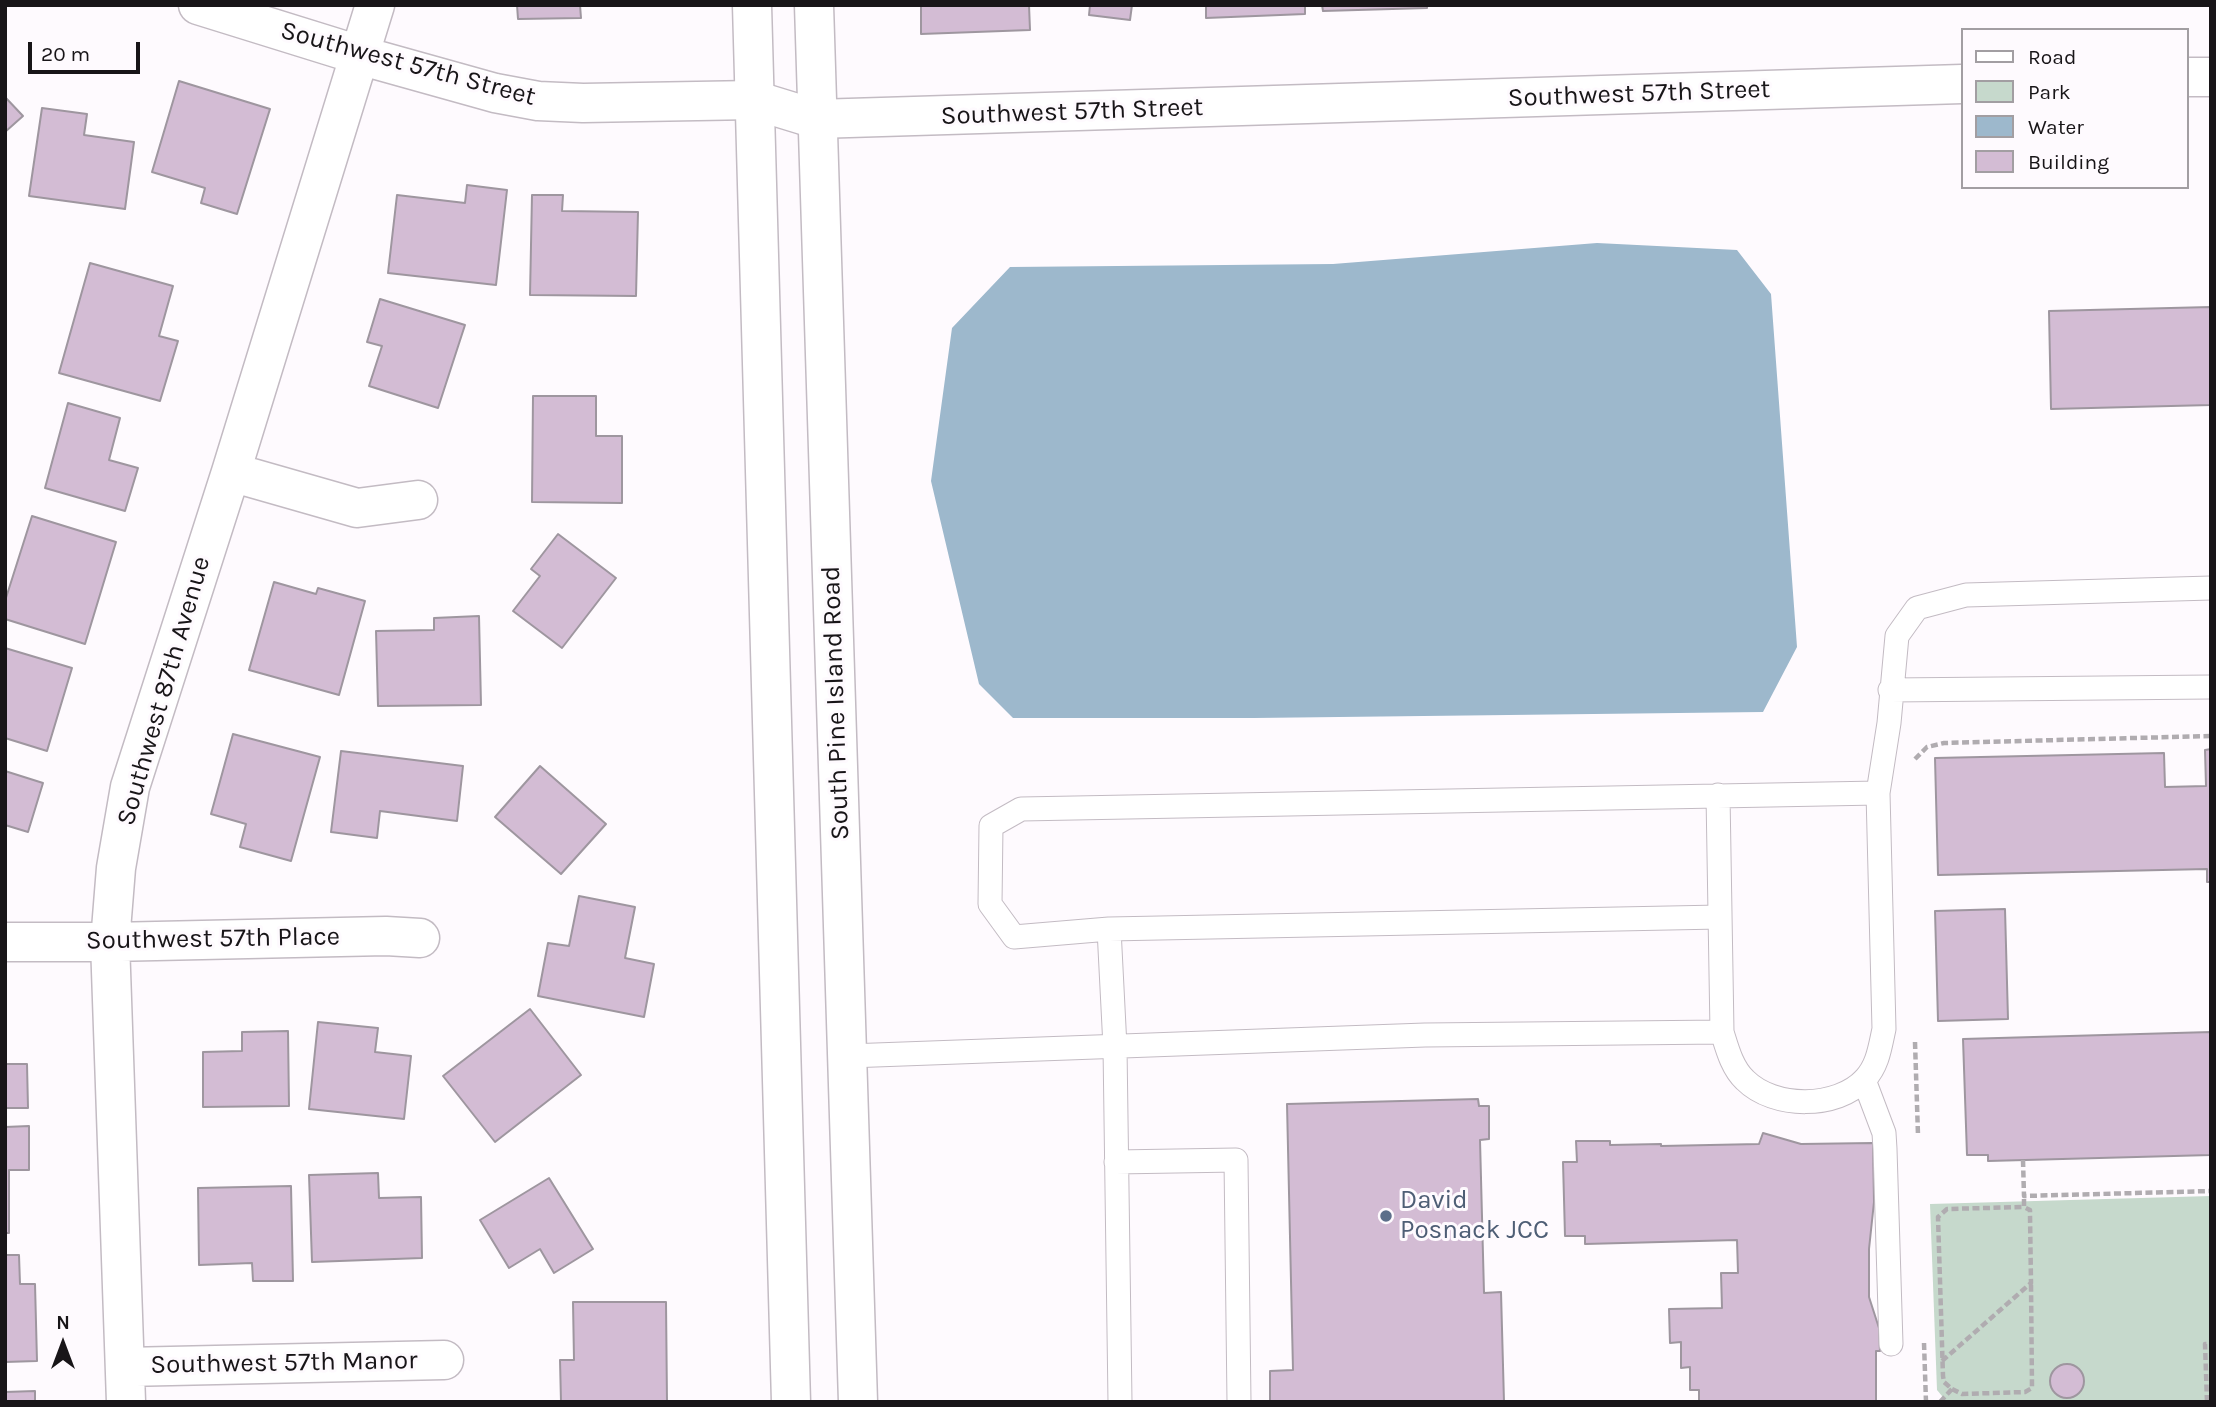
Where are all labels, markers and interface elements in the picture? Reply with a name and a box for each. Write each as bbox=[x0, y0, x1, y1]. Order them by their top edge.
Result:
street label: Southwest 57th Street bbox=[277, 15, 539, 113]
scale bar bbox=[32, 28, 144, 72]
legend bbox=[1960, 28, 2188, 189]
text: 20 m bbox=[41, 42, 90, 66]
text: Road bbox=[2028, 45, 2076, 69]
street label: Southwest 57th Street bbox=[1507, 74, 1771, 114]
text: Park bbox=[2028, 80, 2071, 104]
street label: Southwest 57th Street bbox=[940, 92, 1204, 132]
text: Water bbox=[2028, 115, 2084, 139]
text: Building bbox=[2028, 150, 2109, 174]
street label: Southwest 87th Avenue bbox=[111, 553, 217, 829]
street label: South Pine Island Road bbox=[816, 565, 856, 841]
street label: Southwest 57th Place bbox=[86, 921, 340, 957]
place label: David Posnack JCC bbox=[1400, 1185, 1549, 1246]
marker: David Posnack JCC bbox=[1378, 1208, 1394, 1224]
north arrow bbox=[28, 1309, 98, 1379]
text: N bbox=[56, 1312, 70, 1334]
street label: Southwest 57th Manor bbox=[150, 1345, 418, 1381]

